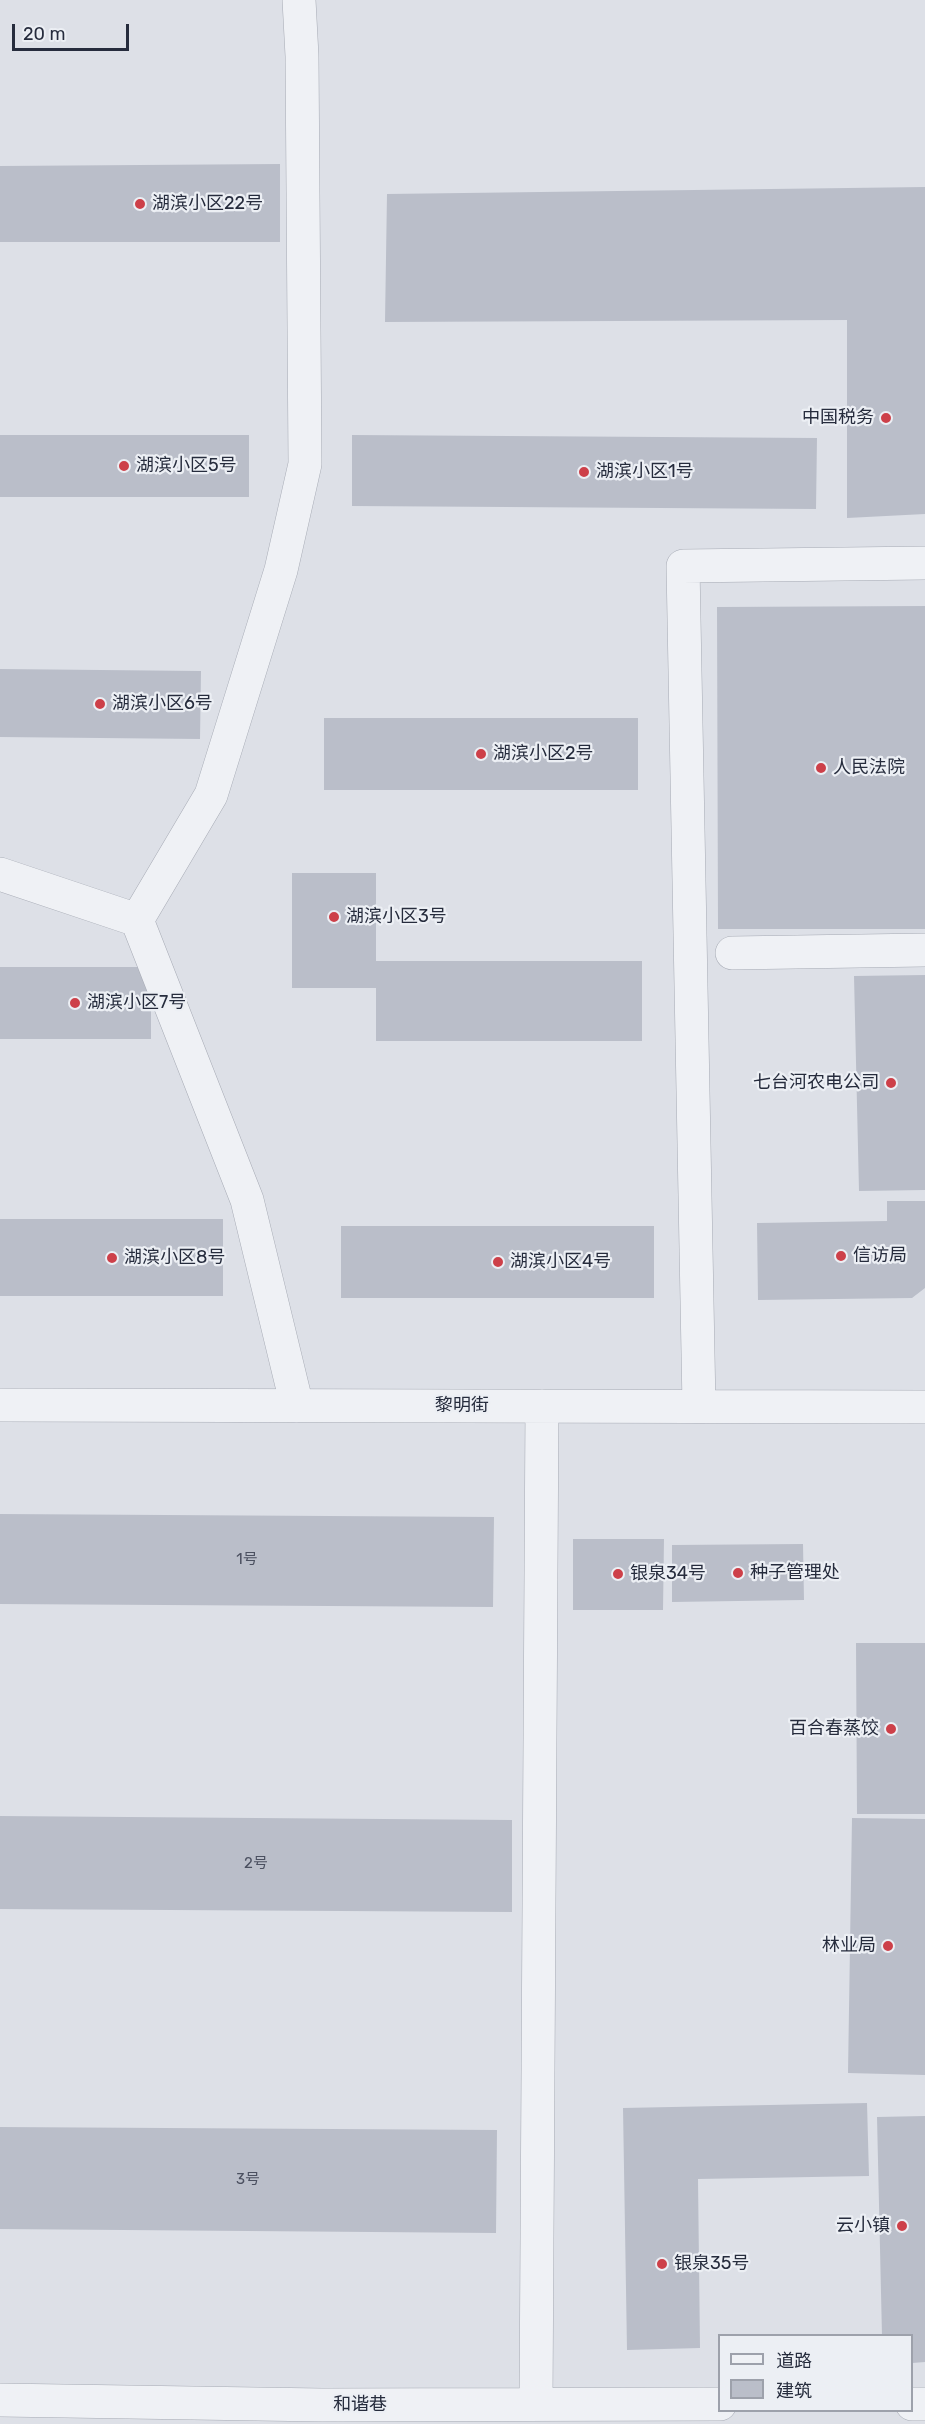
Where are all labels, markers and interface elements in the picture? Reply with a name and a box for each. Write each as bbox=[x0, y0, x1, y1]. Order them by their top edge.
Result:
scale bar bbox=[15, 12, 132, 50]
text: 20 m bbox=[23, 23, 65, 45]
place label: 湖滨小区22号 bbox=[152, 193, 263, 215]
marker: 湖滨小区22号 bbox=[133, 197, 147, 211]
place label: 中国税务 bbox=[802, 407, 874, 429]
marker: 中国税务 bbox=[879, 411, 893, 425]
place label: 湖滨小区5号 bbox=[136, 455, 237, 477]
marker: 湖滨小区5号 bbox=[117, 459, 131, 473]
place label: 湖滨小区1号 bbox=[596, 461, 694, 483]
marker: 湖滨小区1号 bbox=[577, 465, 591, 479]
place label: 湖滨小区6号 bbox=[112, 693, 213, 715]
marker: 湖滨小区6号 bbox=[93, 697, 107, 711]
place label: 湖滨小区2号 bbox=[493, 743, 594, 765]
marker: 湖滨小区2号 bbox=[474, 747, 488, 761]
place label: 人民法院 bbox=[833, 757, 905, 779]
marker: 人民法院 bbox=[814, 761, 828, 775]
place label: 湖滨小区3号 bbox=[346, 906, 447, 928]
marker: 湖滨小区3号 bbox=[327, 910, 341, 924]
place label: 湖滨小区7号 bbox=[87, 992, 186, 1014]
marker: 湖滨小区7号 bbox=[68, 996, 82, 1010]
place label: 七台河农电公司 bbox=[753, 1072, 879, 1094]
marker: 七台河农电公司 bbox=[884, 1076, 898, 1090]
place label: 信访局 bbox=[853, 1245, 907, 1267]
place label: 湖滨小区8号 bbox=[124, 1247, 225, 1269]
marker: 信访局 bbox=[834, 1249, 848, 1263]
marker: 湖滨小区8号 bbox=[105, 1251, 119, 1265]
place label: 湖滨小区4号 bbox=[510, 1251, 611, 1273]
marker: 湖滨小区4号 bbox=[491, 1255, 505, 1269]
street label: 黎明街 bbox=[435, 1395, 489, 1417]
house number: 1号 bbox=[236, 1551, 258, 1569]
place label: 种子管理处 bbox=[750, 1562, 840, 1584]
place label: 银泉34号 bbox=[630, 1563, 706, 1585]
marker: 种子管理处 bbox=[731, 1566, 745, 1580]
marker: 银泉34号 bbox=[611, 1567, 625, 1581]
place label: 百合春蒸饺 bbox=[789, 1718, 879, 1740]
marker: 百合春蒸饺 bbox=[884, 1722, 898, 1736]
house number: 2号 bbox=[244, 1855, 268, 1873]
place label: 林业局 bbox=[822, 1935, 876, 1957]
marker: 林业局 bbox=[881, 1939, 895, 1953]
house number: 3号 bbox=[236, 2171, 260, 2189]
place label: 云小镇 bbox=[836, 2215, 890, 2237]
marker: 云小镇 bbox=[895, 2219, 909, 2233]
place label: 银泉35号 bbox=[674, 2253, 750, 2275]
marker: 银泉35号 bbox=[655, 2257, 669, 2271]
legend bbox=[718, 2334, 913, 2412]
text: 道路 bbox=[776, 2350, 812, 2372]
text: 建筑 bbox=[776, 2380, 812, 2402]
street label: 和谐巷 bbox=[333, 2394, 387, 2416]

